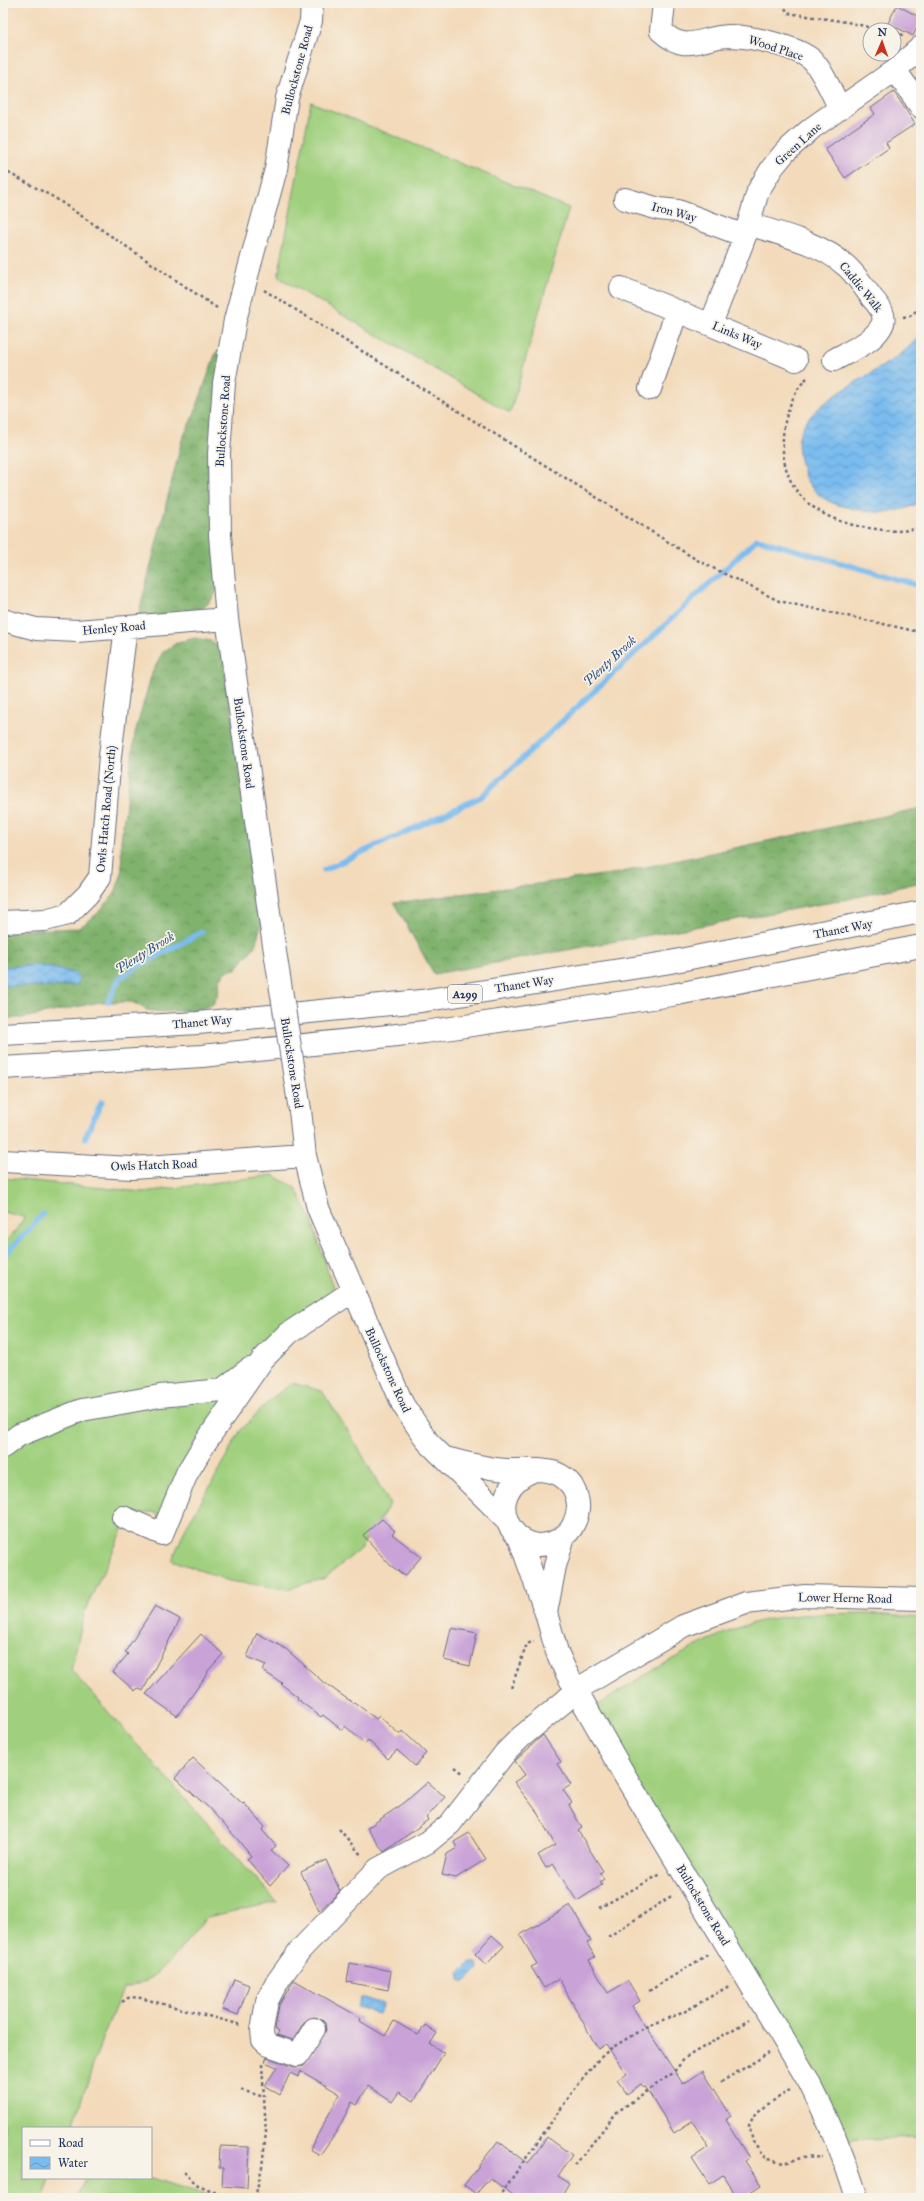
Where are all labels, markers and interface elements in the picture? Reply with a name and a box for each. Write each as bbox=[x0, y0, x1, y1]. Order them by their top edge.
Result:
north arrow bbox=[862, 22, 902, 62]
street label: Bullockstone Road bbox=[278, 24, 316, 116]
text: N bbox=[877, 26, 888, 39]
street label: Wood Place bbox=[747, 33, 805, 63]
street label: Green Lane bbox=[772, 119, 824, 169]
street label: Iron Way bbox=[650, 199, 698, 225]
street label: Caddie Walk bbox=[836, 259, 886, 315]
street label: Links Way bbox=[710, 318, 764, 352]
street label: Bullockstone Road bbox=[213, 375, 233, 467]
street label: Henley Road bbox=[82, 618, 146, 638]
water label: Plenty Brook bbox=[580, 632, 640, 690]
street label: Bullockstone Road bbox=[231, 696, 257, 790]
street label: Owls Hatch Road (North) bbox=[93, 745, 119, 873]
street label: Thanet Way bbox=[812, 916, 874, 942]
water label: Plenty Brook bbox=[113, 929, 178, 977]
street label: Thanet Way bbox=[493, 972, 555, 996]
road number: A299 bbox=[448, 985, 482, 1003]
street label: Thanet Way bbox=[172, 1012, 233, 1032]
street label: Bullockstone Road bbox=[278, 1016, 306, 1110]
street label: Owls Hatch Road bbox=[110, 1156, 198, 1174]
street label: Bullockstone Road bbox=[362, 1325, 414, 1415]
street label: Lower Herne Road bbox=[798, 1590, 892, 1606]
street label: Bullockstone Road bbox=[673, 1862, 733, 1948]
legend bbox=[22, 2127, 152, 2179]
text: Road bbox=[58, 2136, 84, 2150]
text: Water bbox=[58, 2156, 88, 2170]

